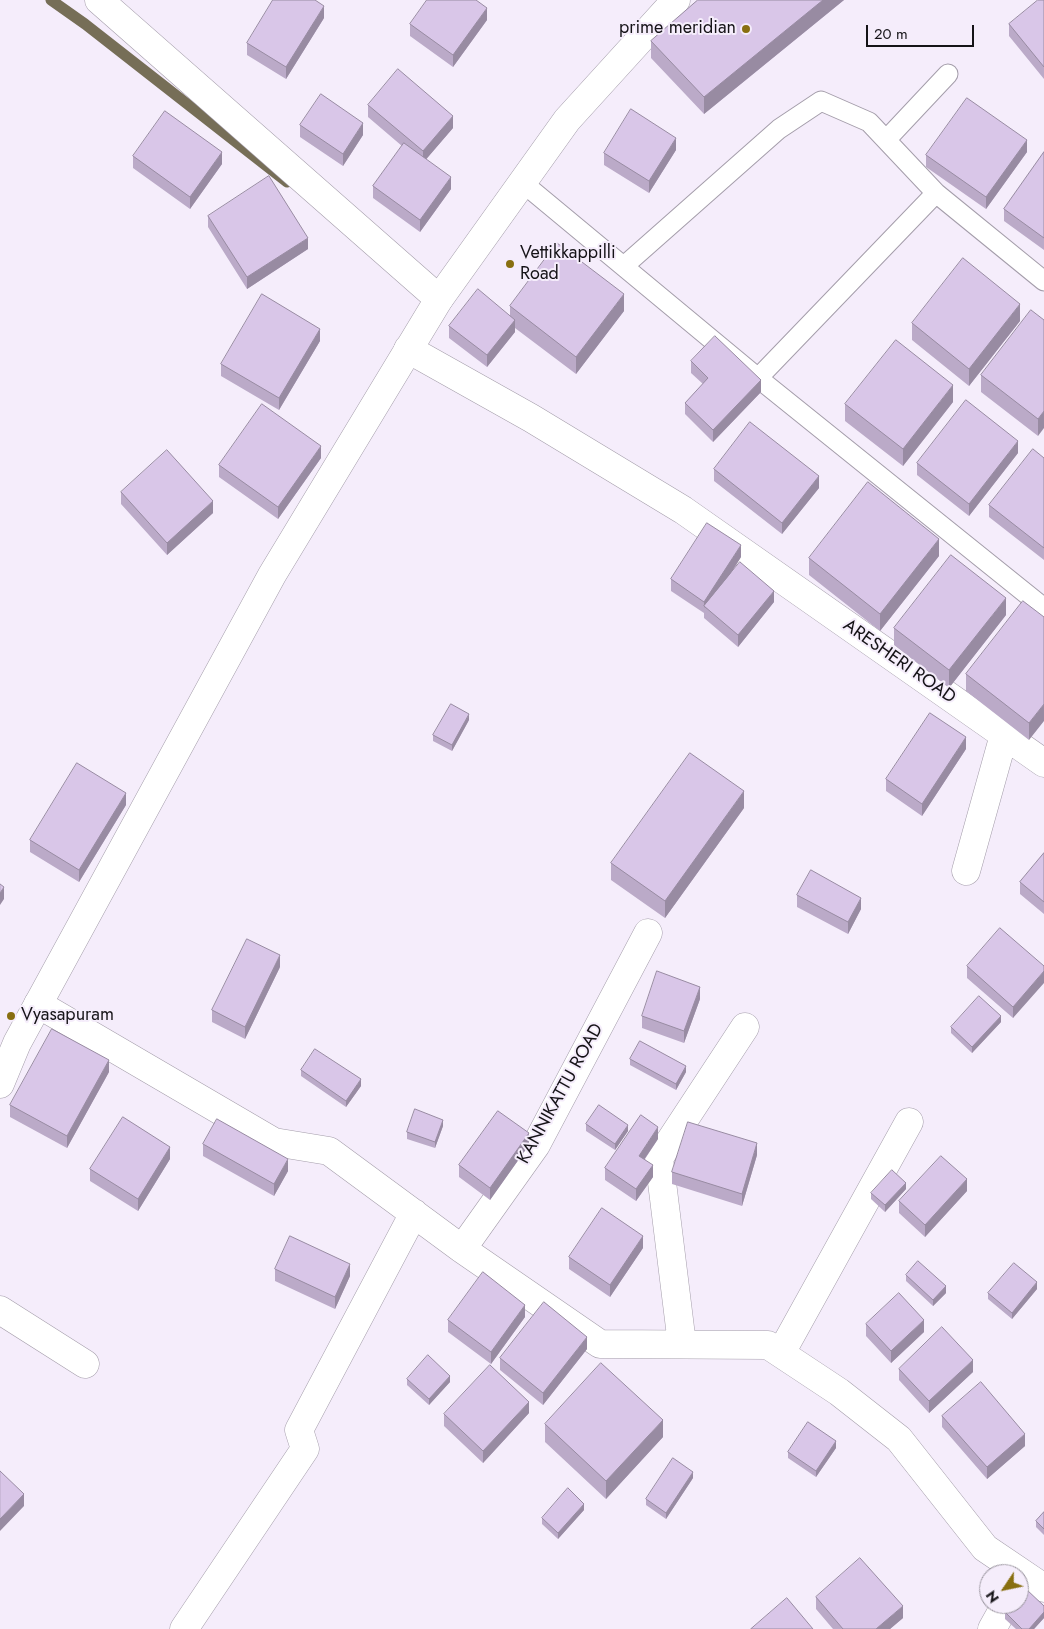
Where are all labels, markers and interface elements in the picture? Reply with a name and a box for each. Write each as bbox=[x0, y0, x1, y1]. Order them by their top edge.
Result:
scale bar bbox=[869, 15, 976, 47]
place label: prime meridian bbox=[619, 18, 736, 40]
marker: prime meridian bbox=[740, 23, 752, 35]
text: 20 m bbox=[874, 23, 908, 45]
place label: Vettikkappilli Road bbox=[520, 243, 616, 286]
marker: Vettikkappilli Road bbox=[504, 258, 516, 270]
street label: ARESHERI ROAD bbox=[839, 615, 959, 709]
place label: Vyasapuram bbox=[21, 1005, 114, 1027]
marker: Vyasapuram bbox=[5, 1010, 17, 1022]
street label: KANNIKATTU ROAD bbox=[514, 1020, 608, 1168]
north arrow bbox=[979, 1564, 1029, 1614]
text: N bbox=[981, 1587, 1004, 1607]

